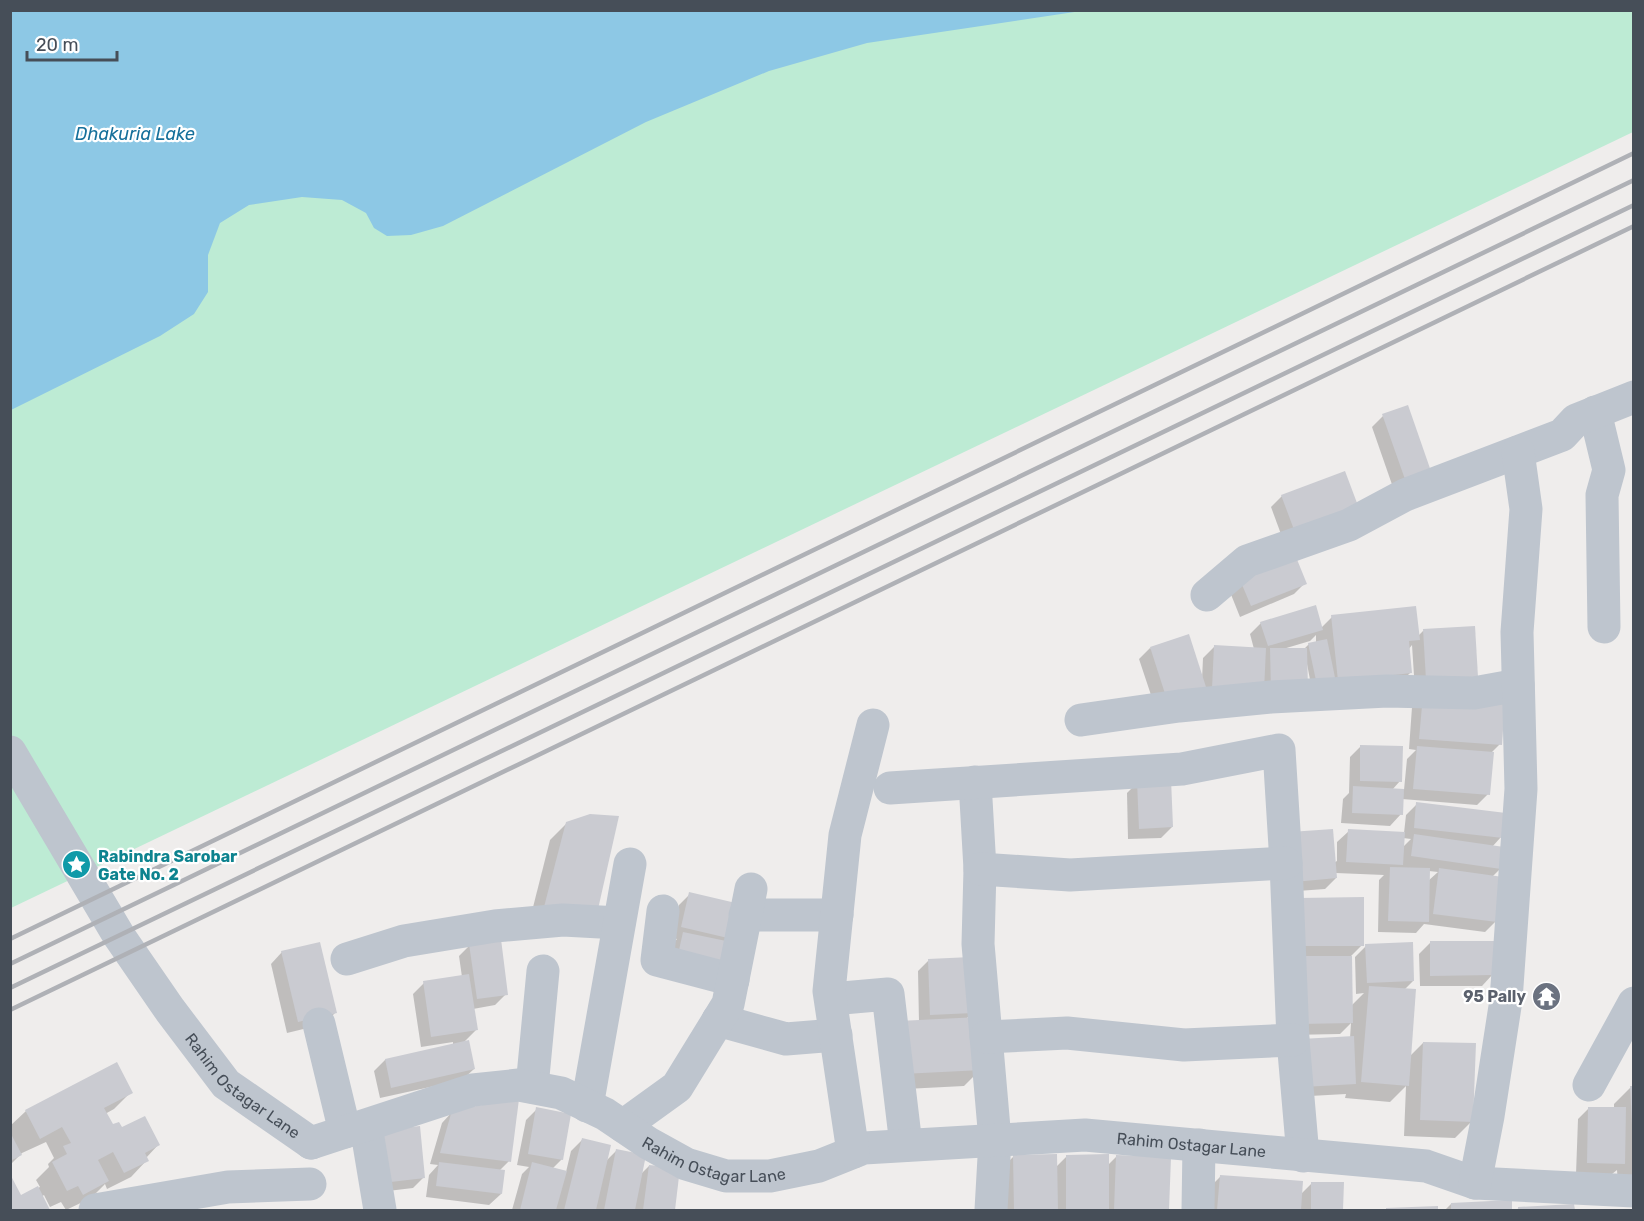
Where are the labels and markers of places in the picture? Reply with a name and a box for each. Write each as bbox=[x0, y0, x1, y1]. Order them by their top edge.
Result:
place label: Rabindra Sarobar Gate No. 2 bbox=[98, 847, 238, 884]
place icon: Rabindra Sarobar Gate No. 2 bbox=[61, 849, 93, 881]
temple icon: 95 Pally bbox=[1531, 980, 1563, 1012]
place label: 95 Pally bbox=[1463, 987, 1526, 1006]

